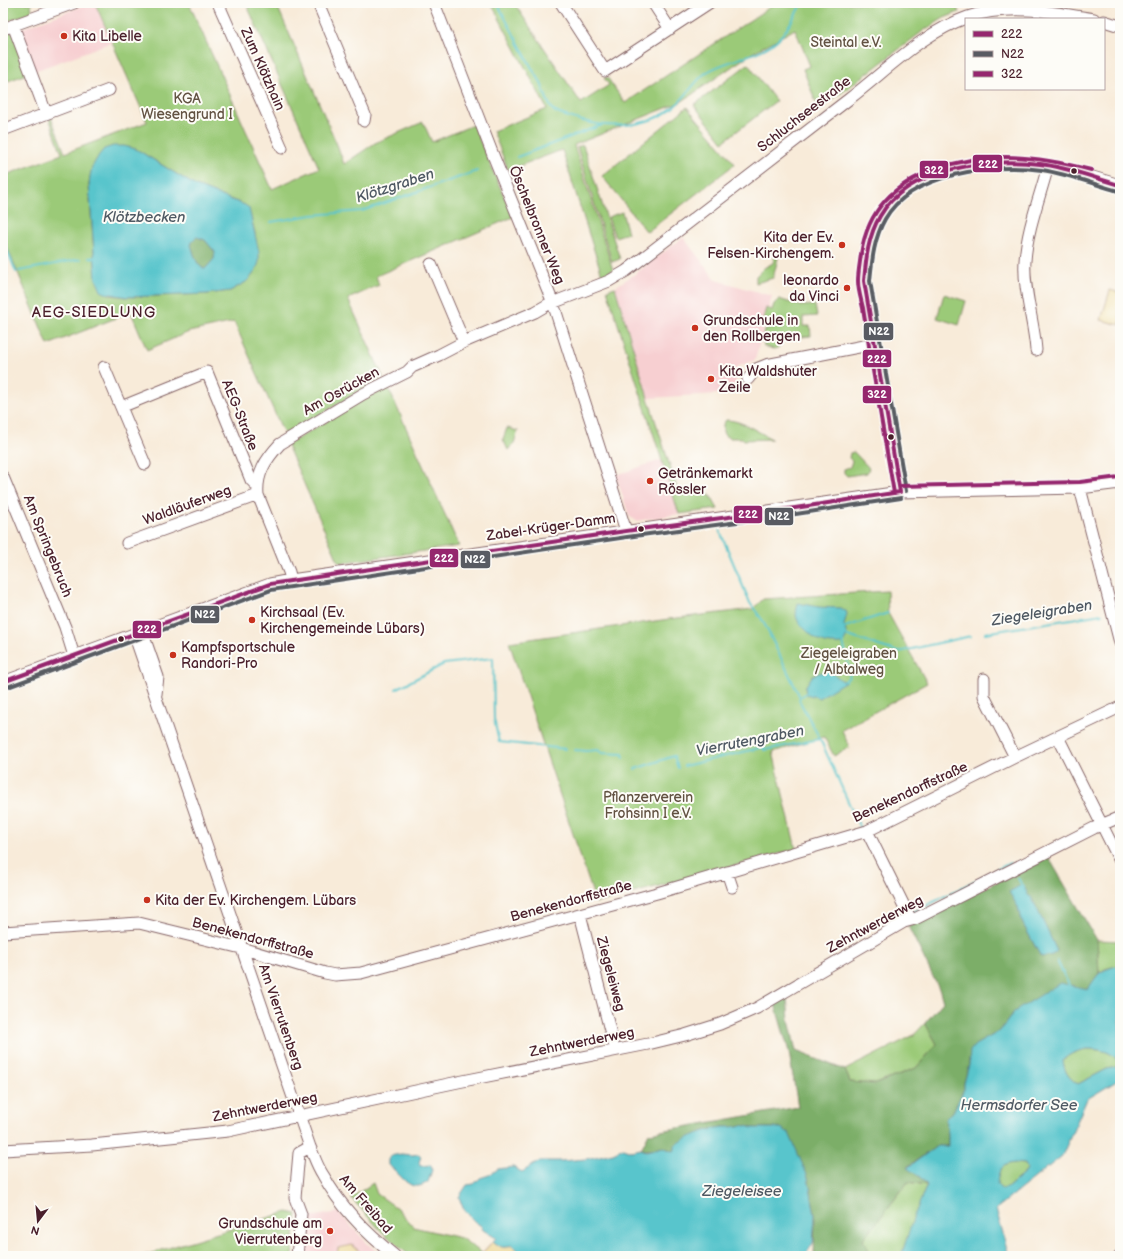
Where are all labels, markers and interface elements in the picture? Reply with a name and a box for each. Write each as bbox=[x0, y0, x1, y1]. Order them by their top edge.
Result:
legend bbox=[965, 18, 1105, 90]
street label: Zum Klötzhain bbox=[237, 24, 289, 113]
text: 222 bbox=[1001, 27, 1022, 42]
place label: Kita Libelle bbox=[72, 28, 142, 45]
marker: Kita Libelle bbox=[59, 31, 69, 41]
park label: Steintal e.V. bbox=[811, 34, 882, 51]
text: N22 bbox=[1001, 47, 1024, 62]
text: 322 bbox=[1001, 67, 1023, 82]
street label: Schluchseestraße bbox=[754, 72, 854, 156]
park label: KGA Wiesengrund I bbox=[141, 90, 233, 123]
line badge: 222 bbox=[972, 154, 1003, 173]
text: 222 bbox=[978, 158, 998, 171]
line badge: 322 bbox=[919, 160, 949, 179]
street label: Öschelbronner Weg bbox=[506, 163, 569, 287]
water label: Klötzgraben bbox=[353, 164, 437, 208]
text: 322 bbox=[924, 164, 944, 177]
unlabelled marker bbox=[1069, 166, 1079, 176]
water label: Klötzbecken bbox=[103, 208, 185, 227]
place label: Kita der Ev. Felsen-Kirchengem. bbox=[707, 229, 834, 262]
marker: Kita der Ev. Felsen-Kirchengem. bbox=[837, 240, 847, 250]
place label: leonardo da Vinci bbox=[783, 272, 839, 305]
marker: leonardo da Vinci bbox=[842, 283, 852, 293]
district label: AEG-SIEDLUNG bbox=[32, 303, 156, 322]
place label: Grundschule in den Rollbergen bbox=[703, 312, 801, 345]
line badge: N22 bbox=[863, 322, 894, 341]
marker: Grundschule in den Rollbergen bbox=[690, 323, 700, 333]
text: N22 bbox=[868, 325, 890, 338]
line badge: 222 bbox=[862, 349, 892, 368]
text: 222 bbox=[867, 353, 887, 366]
street label: Am Osrücken bbox=[300, 363, 382, 419]
place label: Kita Waldshuter Zeile bbox=[718, 363, 818, 396]
marker: Kita Waldshuter Zeile bbox=[706, 374, 716, 384]
street label: AEG-Straße bbox=[218, 377, 262, 453]
line badge: 322 bbox=[862, 385, 892, 404]
text: 322 bbox=[867, 388, 887, 401]
unlabelled marker bbox=[886, 432, 896, 442]
place label: Getränkemarkt Rössler bbox=[658, 465, 753, 498]
marker: Getränkemarkt Rössler bbox=[645, 476, 655, 486]
street label: Waldläuferweg bbox=[141, 481, 233, 529]
street label: Am Springebruch bbox=[20, 492, 76, 600]
line badge: 222 bbox=[733, 505, 763, 524]
line badge: N22 bbox=[764, 507, 794, 526]
text: 222 bbox=[738, 508, 758, 521]
street label: Zabel-Krüger-Damm bbox=[484, 510, 617, 545]
text: N22 bbox=[768, 510, 790, 523]
unlabelled marker bbox=[636, 524, 646, 534]
line badge: 222 bbox=[429, 548, 459, 568]
line badge: N22 bbox=[460, 550, 491, 569]
text: 222 bbox=[434, 552, 454, 565]
text: N22 bbox=[464, 553, 486, 566]
water label: Ziegeleigraben bbox=[989, 596, 1094, 630]
place label: Kirchsaal (Ev. Kirchengemeinde Lübars) bbox=[260, 604, 425, 637]
line badge: N22 bbox=[190, 605, 220, 624]
text: N22 bbox=[194, 608, 216, 621]
marker: Kirchsaal (Ev. Kirchengemeinde Lübars) bbox=[247, 615, 257, 625]
line badge: 222 bbox=[132, 620, 162, 639]
text: 222 bbox=[137, 623, 157, 636]
unlabelled marker bbox=[116, 634, 126, 644]
place label: Kampfsportschule Randori-Pro bbox=[181, 639, 295, 672]
park label: Ziegeleigraben / Albtalweg bbox=[800, 645, 897, 678]
marker: Kampfsportschule Randori-Pro bbox=[168, 650, 178, 660]
water label: Vierrutengraben bbox=[694, 721, 806, 761]
street label: Benekendorffstraße bbox=[850, 758, 970, 826]
park label: Pflanzerverein Frohsinn I e.V. bbox=[603, 789, 693, 822]
street label: Benekendorffstraße bbox=[508, 877, 634, 925]
place label: Kita der Ev. Kirchengem. Lübars bbox=[155, 892, 356, 909]
street label: Zehntwerderweg bbox=[823, 892, 926, 957]
marker: Kita der Ev. Kirchengem. Lübars bbox=[142, 895, 152, 905]
street label: Benekendorffstraße bbox=[190, 914, 316, 962]
street label: Ziegeleiweg bbox=[593, 934, 629, 1013]
street label: Am Vierrutenberg bbox=[255, 962, 307, 1072]
street label: Zehntwerderweg bbox=[527, 1024, 636, 1061]
street label: Zehntwerderweg bbox=[210, 1089, 319, 1126]
water label: Hermsdorfer See bbox=[961, 1096, 1078, 1115]
street label: Am Freibad bbox=[336, 1171, 396, 1237]
water label: Ziegeleisee bbox=[702, 1182, 782, 1201]
north arrow bbox=[18, 1201, 58, 1241]
place label: Grundschule am Vierrutenberg bbox=[218, 1215, 322, 1248]
text: N bbox=[30, 1223, 41, 1238]
marker: Grundschule am Vierrutenberg bbox=[325, 1226, 335, 1236]

